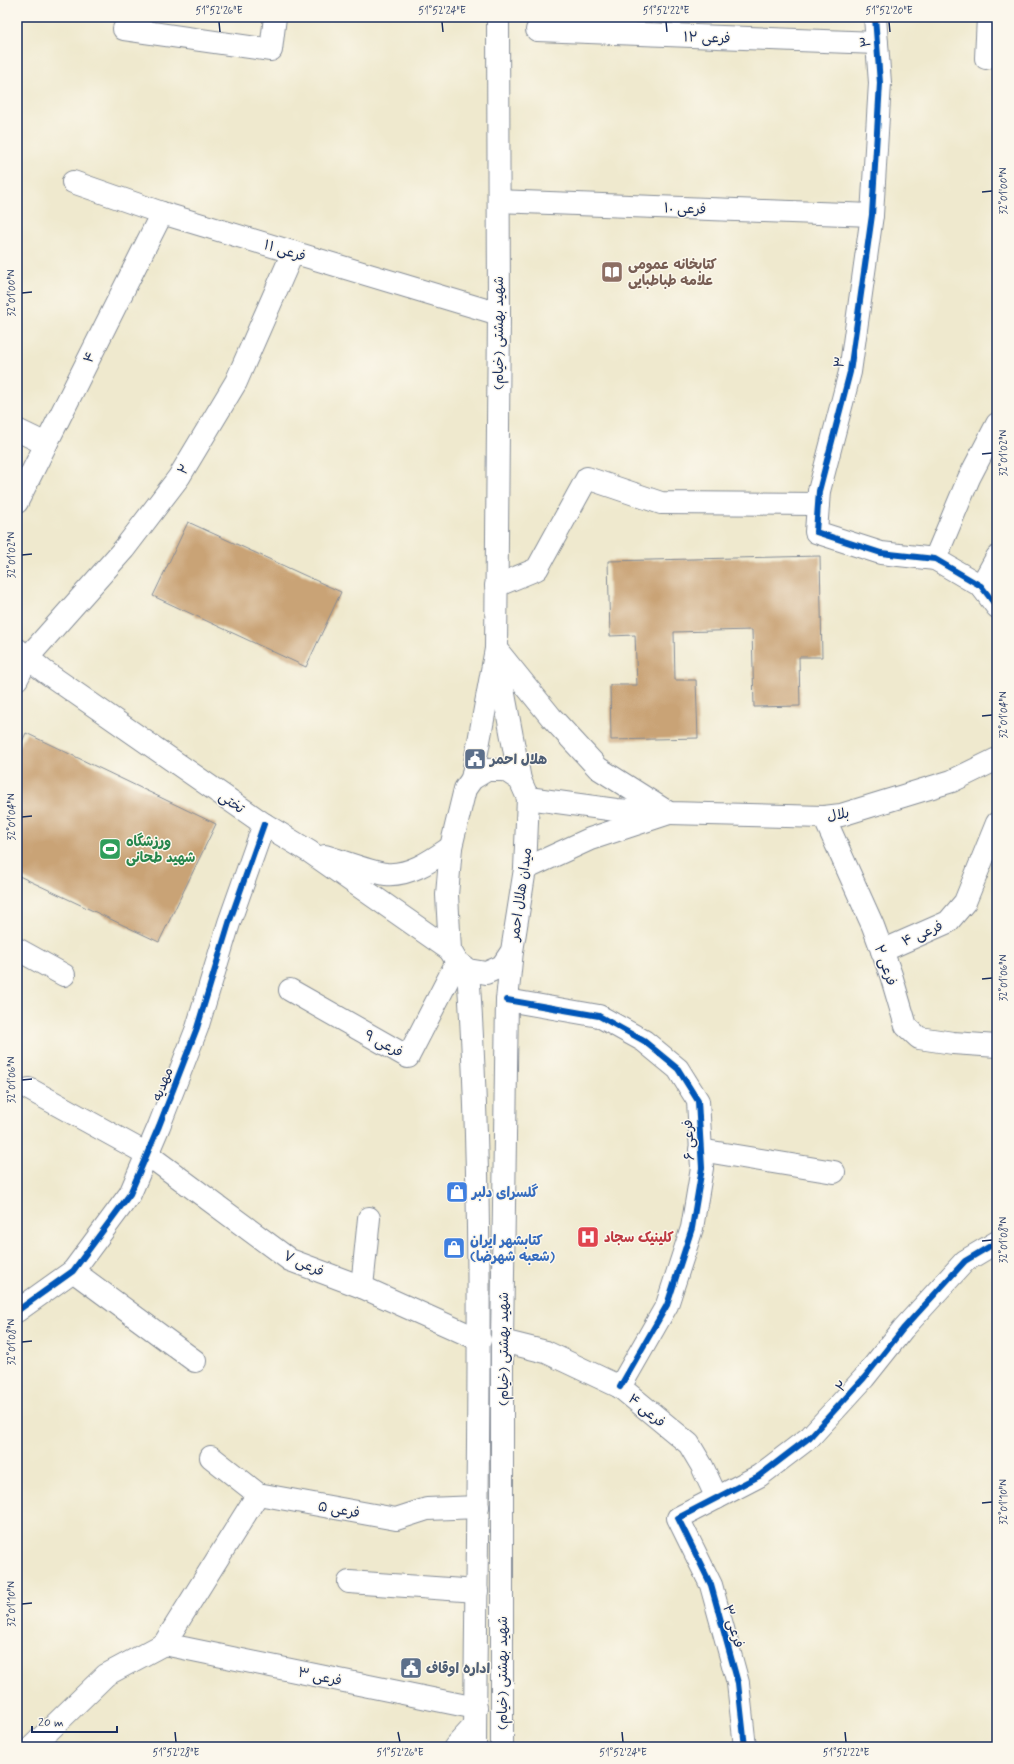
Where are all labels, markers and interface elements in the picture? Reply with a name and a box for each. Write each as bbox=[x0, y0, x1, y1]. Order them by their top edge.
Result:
text: 51°52'26"E bbox=[196, 4, 243, 18]
text: 51°52'24"E bbox=[418, 4, 466, 18]
text: 51°52'22"E bbox=[643, 4, 690, 18]
text: 51°52'20"E bbox=[865, 4, 913, 18]
street label: فرعی ۱۲ bbox=[683, 28, 731, 48]
street label: ۳ bbox=[857, 36, 875, 48]
text: 32°01'00"N bbox=[997, 167, 1011, 214]
street label: فرعی ۱۰ bbox=[663, 199, 706, 219]
street label: فرعی ۱۱ bbox=[262, 236, 308, 266]
place label: کتابخانه عمومی علامه طباطبایی bbox=[628, 256, 718, 290]
library icon: کتابخانه عمومی علامه طباطبایی bbox=[599, 259, 625, 285]
text: 32°01'00"N bbox=[5, 269, 19, 316]
street label: شهید بهشتی (خیام) bbox=[490, 276, 509, 390]
street label: ۴ bbox=[79, 349, 100, 366]
street label: ۳ bbox=[830, 355, 850, 369]
text: 32°01'02"N bbox=[997, 429, 1011, 476]
street label: ۲ bbox=[174, 461, 194, 478]
text: 32°01'02"N bbox=[5, 531, 19, 578]
text: 32°01'04"N bbox=[997, 691, 1011, 739]
public building icon: هلال احمر bbox=[462, 746, 488, 772]
place label: هلال احمر bbox=[488, 751, 547, 769]
street label: تختی bbox=[215, 788, 248, 819]
text: 32°01'04"N bbox=[5, 793, 19, 841]
street label: بلال bbox=[826, 804, 850, 826]
place label: ورزشگاه شهید طحانی bbox=[126, 832, 195, 867]
sports icon: ورزشگاه شهید طحانی bbox=[97, 836, 123, 862]
street label: میدان هلال احمر bbox=[505, 846, 536, 943]
street label: فرعی ۴ bbox=[899, 917, 946, 951]
street label: فرعی ۲ bbox=[870, 942, 900, 988]
text: 32°01'06"N bbox=[997, 954, 1011, 1001]
street label: فرعی ۹ bbox=[361, 1026, 406, 1062]
text: 32°01'06"N bbox=[5, 1056, 19, 1103]
street label: مهدیه bbox=[148, 1065, 178, 1104]
street label: فرعی ۶ bbox=[679, 1119, 699, 1161]
shop icon: گلسرای دلبر bbox=[444, 1179, 470, 1205]
place label: گلسرای دلبر bbox=[470, 1183, 539, 1202]
text: 32°01'08"N bbox=[997, 1216, 1011, 1263]
hospital icon: کلینیک سجاد bbox=[575, 1224, 601, 1250]
place label: کلینیک سجاد bbox=[604, 1229, 674, 1247]
place label: کتابشهر ایران (شعبه شهرضا) bbox=[470, 1232, 555, 1266]
shop icon: کتابشهر ایران (شعبه شهرضا) bbox=[441, 1235, 467, 1261]
street label: فرعی ۷ bbox=[280, 1247, 327, 1281]
street label: شهید بهشتی (خیام) bbox=[495, 1292, 514, 1406]
text: 32°01'08"N bbox=[5, 1318, 19, 1365]
street label: ۲ bbox=[832, 1377, 852, 1396]
street label: فرعی ۴ bbox=[624, 1390, 669, 1432]
text: 32°01'10"N bbox=[997, 1479, 1011, 1525]
street label: فرعی ۵ bbox=[316, 1497, 361, 1523]
text: 32°01'10"N bbox=[5, 1581, 19, 1627]
street label: فرعی ۳ bbox=[718, 1603, 748, 1650]
street label: شهید بهشتی (خیام) bbox=[494, 1616, 513, 1730]
public building icon: اداره اوقاف bbox=[398, 1655, 424, 1681]
place label: اداره اوقاف bbox=[426, 1660, 490, 1678]
street label: فرعی ۳ bbox=[296, 1664, 343, 1690]
scale bar bbox=[32, 1708, 117, 1734]
text: 20 m bbox=[38, 1715, 64, 1731]
text: 51°52'28"E bbox=[153, 1746, 200, 1760]
text: 51°52'26"E bbox=[377, 1746, 424, 1760]
text: 51°52'24"E bbox=[599, 1746, 647, 1760]
text: 51°52'22"E bbox=[823, 1746, 870, 1760]

